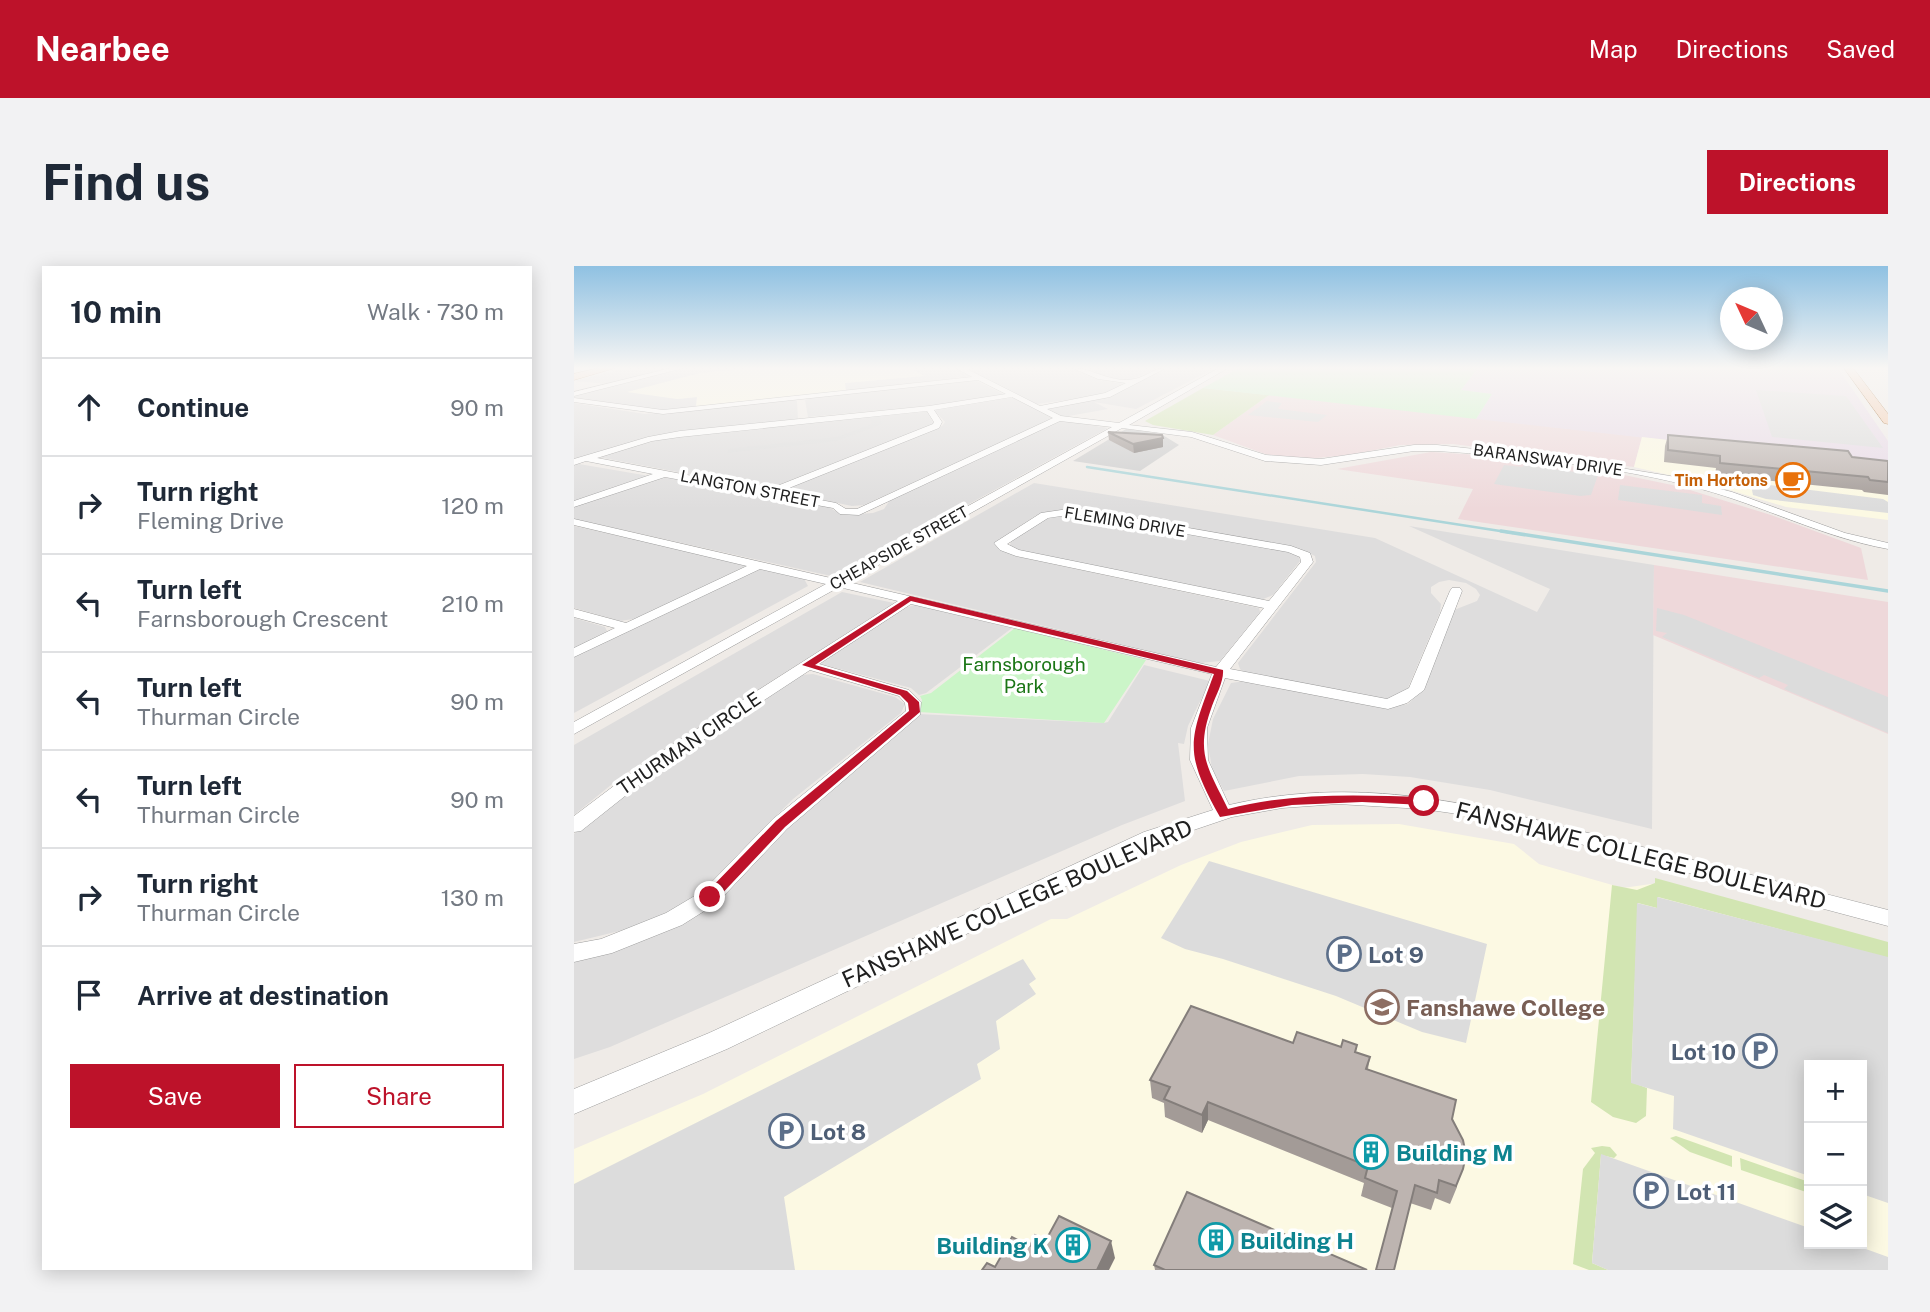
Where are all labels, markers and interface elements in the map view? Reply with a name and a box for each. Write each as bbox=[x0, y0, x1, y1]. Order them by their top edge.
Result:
text: Nearbee bbox=[35, 30, 170, 68]
text: Map bbox=[1589, 35, 1638, 63]
text: Directions bbox=[1676, 35, 1788, 63]
text: Saved bbox=[1826, 35, 1895, 63]
button: Directions bbox=[1707, 150, 1888, 214]
text: Find us bbox=[42, 153, 210, 211]
north arrow bbox=[1720, 287, 1783, 350]
text: 10 min bbox=[70, 294, 162, 330]
text: Walk · 730 m bbox=[367, 298, 504, 325]
icon: ahead bbox=[70, 388, 108, 426]
text: Continue bbox=[137, 392, 249, 423]
text: 90 m bbox=[450, 394, 504, 421]
street label: BARANSWAY DRIVE bbox=[1472, 440, 1624, 480]
cafe icon: Tim Hortons bbox=[1774, 461, 1812, 499]
street label: LANGTON STREET bbox=[679, 466, 822, 512]
place label: Tim Hortons bbox=[1675, 471, 1768, 490]
text: Turn right bbox=[137, 476, 259, 507]
icon: right bbox=[70, 486, 108, 524]
text: 120 m bbox=[441, 492, 504, 519]
street label: CHEAPSIDE STREET bbox=[826, 502, 972, 594]
street label: FLEMING DRIVE bbox=[1063, 503, 1187, 541]
text: Fleming Drive bbox=[137, 507, 284, 534]
text: Turn left bbox=[137, 574, 242, 605]
icon: left bbox=[70, 584, 108, 622]
text: 210 m bbox=[441, 590, 504, 617]
text: Farnsborough Crescent bbox=[137, 605, 388, 632]
park label: Farnsborough Park bbox=[962, 653, 1086, 697]
text: Turn left bbox=[137, 672, 242, 703]
icon: left bbox=[70, 682, 108, 720]
street label: THURMAN CIRCLE bbox=[613, 687, 765, 799]
text: 90 m bbox=[450, 688, 504, 715]
text: Thurman Circle bbox=[137, 703, 300, 730]
text: Turn left bbox=[137, 770, 242, 801]
icon: left bbox=[70, 780, 108, 818]
route start bbox=[1408, 785, 1439, 816]
text: 90 m bbox=[450, 786, 504, 813]
street label: FANSHAWE COLLEGE BOULEVARD bbox=[1453, 796, 1829, 914]
text: Thurman Circle bbox=[137, 801, 300, 828]
street label: FANSHAWE COLLEGE BOULEVARD bbox=[838, 813, 1196, 993]
text: Turn right bbox=[137, 868, 259, 899]
icon: right bbox=[70, 878, 108, 916]
route end bbox=[694, 881, 725, 912]
text: 130 m bbox=[441, 884, 504, 911]
text: Thurman Circle bbox=[137, 899, 300, 926]
parking icon: Lot 9 bbox=[1325, 935, 1363, 973]
place label: Lot 9 bbox=[1368, 941, 1424, 968]
icon: arrive bbox=[70, 976, 108, 1014]
text: Arrive at destination bbox=[137, 980, 389, 1011]
school or university icon: Fanshawe College bbox=[1363, 988, 1401, 1026]
place label: Fanshawe College bbox=[1406, 994, 1605, 1021]
parking icon: Lot 10 bbox=[1741, 1032, 1779, 1070]
place label: Lot 10 bbox=[1671, 1038, 1736, 1065]
map controls bbox=[1804, 1060, 1867, 1249]
button: + bbox=[1804, 1060, 1867, 1123]
button: Save bbox=[70, 1064, 280, 1128]
button: Share bbox=[294, 1064, 504, 1128]
parking icon: Lot 8 bbox=[767, 1112, 805, 1150]
place label: Lot 8 bbox=[810, 1118, 866, 1145]
button: − bbox=[1804, 1123, 1867, 1186]
building icon: Building M bbox=[1352, 1133, 1390, 1171]
place label: Building M bbox=[1396, 1139, 1513, 1166]
parking icon: Lot 11 bbox=[1632, 1172, 1670, 1210]
place label: Lot 11 bbox=[1676, 1178, 1736, 1205]
button: layers bbox=[1804, 1186, 1867, 1249]
building icon: Building H bbox=[1197, 1221, 1235, 1259]
building icon: Building K bbox=[1054, 1226, 1092, 1264]
place label: Building H bbox=[1240, 1227, 1354, 1254]
place label: Building K bbox=[936, 1232, 1049, 1259]

